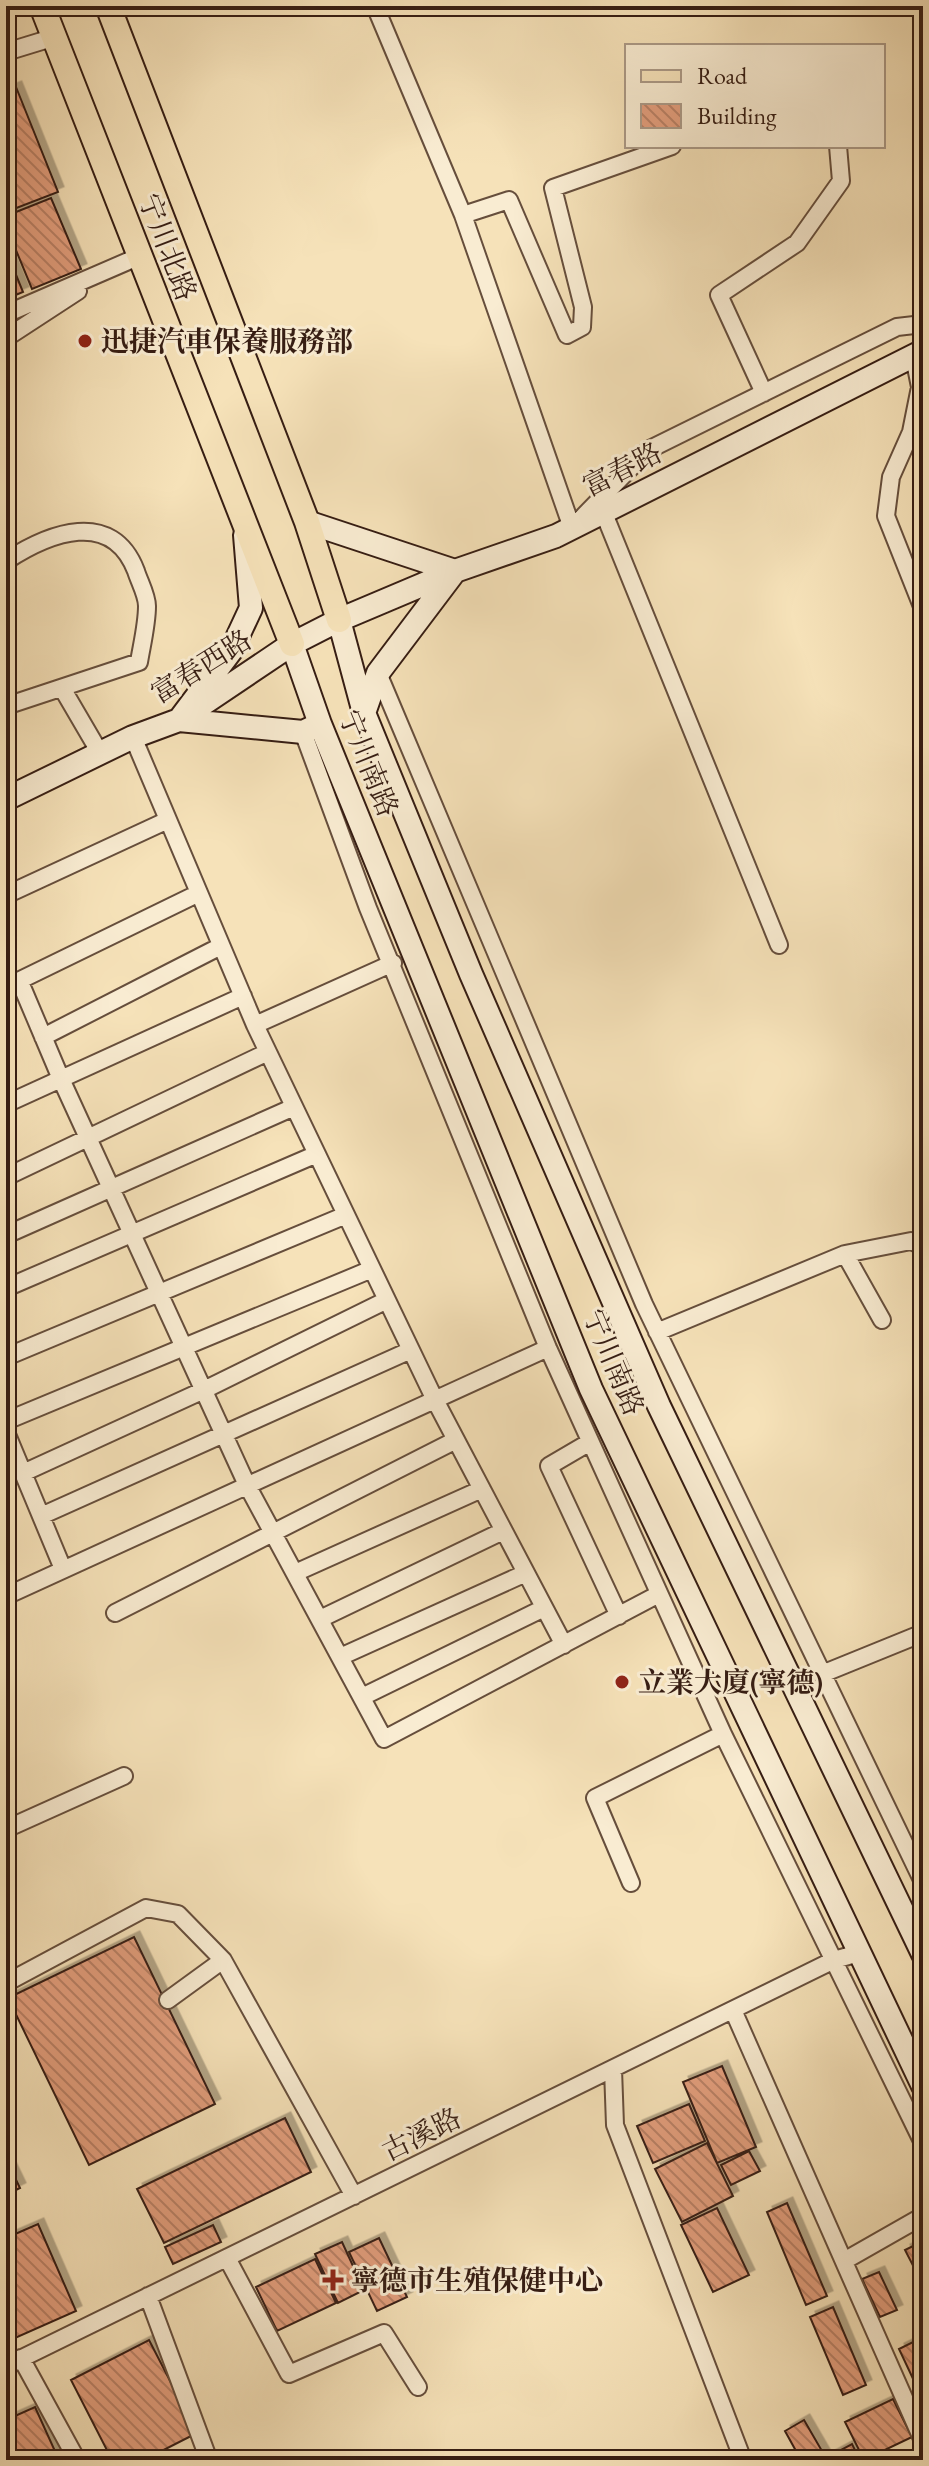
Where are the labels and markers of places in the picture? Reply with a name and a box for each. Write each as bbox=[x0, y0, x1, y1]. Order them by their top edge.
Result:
place label: 迅捷汽車保養服務部 bbox=[101, 323, 353, 359]
marker: 迅捷汽車保養服務部 bbox=[76, 332, 94, 350]
place label: 立業大廈(寧德) bbox=[638, 1664, 823, 1700]
marker: 立業大廈(寧德) bbox=[613, 1673, 631, 1691]
place label: 寧德市生殖保健中心 bbox=[351, 2262, 603, 2298]
marker: 寧德市生殖保健中心 bbox=[322, 2269, 344, 2291]

